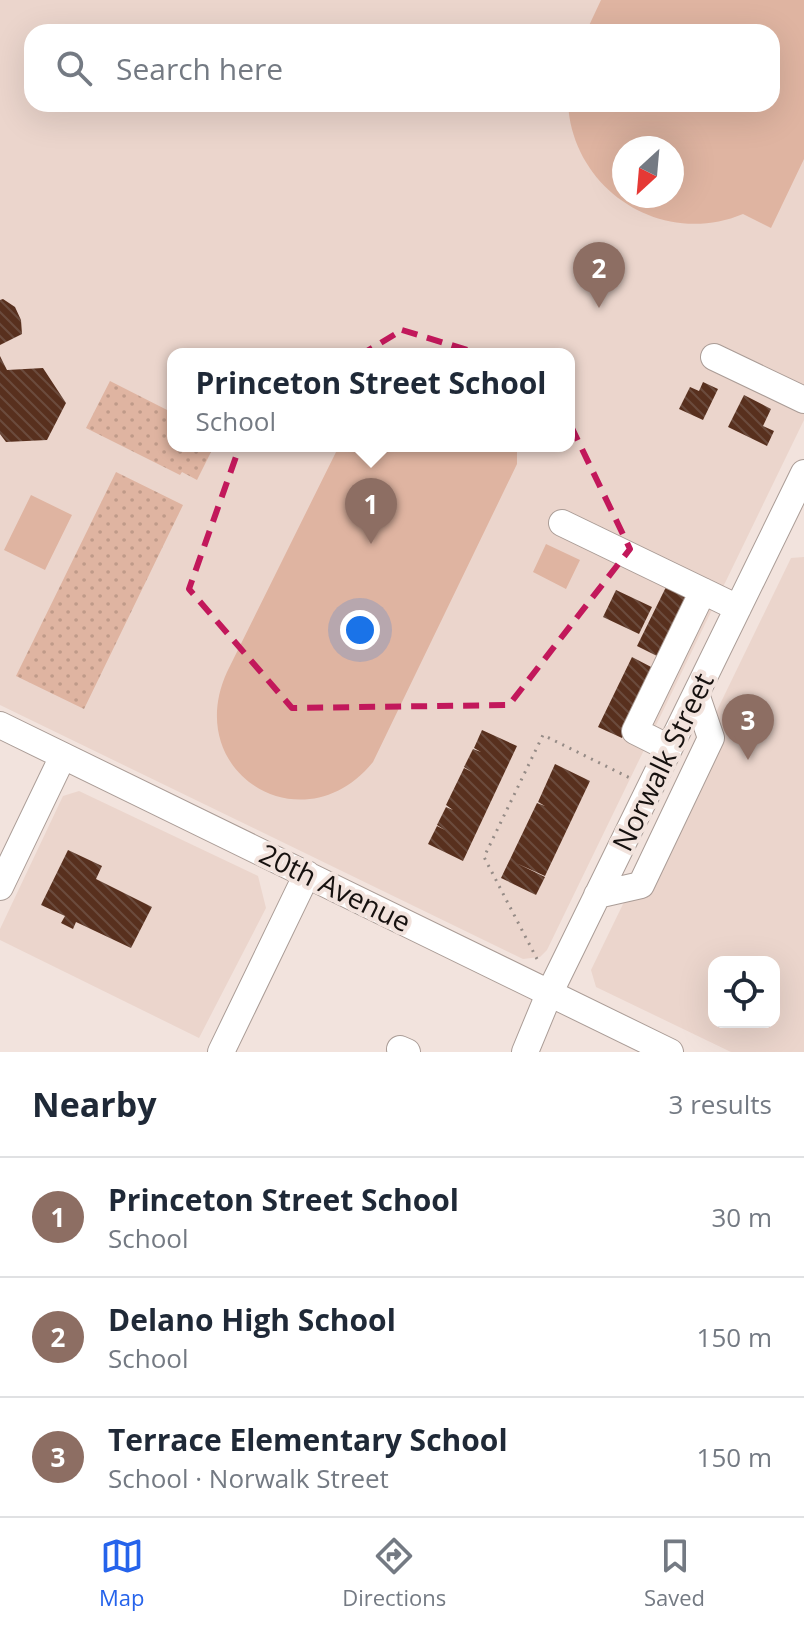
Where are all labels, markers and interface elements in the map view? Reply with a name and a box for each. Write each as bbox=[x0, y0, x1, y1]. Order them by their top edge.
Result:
search box bbox=[24, 24, 780, 112]
icon: search bbox=[52, 46, 96, 90]
text: Search here bbox=[116, 48, 283, 89]
north arrow bbox=[612, 136, 684, 208]
pin: 2 bbox=[573, 242, 625, 308]
popup bbox=[167, 348, 575, 452]
text: Princeton Street School bbox=[196, 362, 547, 403]
text: School bbox=[196, 403, 276, 439]
pin: 1 bbox=[345, 478, 397, 544]
your location bbox=[340, 610, 380, 650]
street label: Norwalk Street bbox=[603, 666, 722, 857]
pin: 3 bbox=[722, 694, 774, 760]
street label: 20th Avenue bbox=[253, 834, 417, 940]
map controls bbox=[708, 956, 780, 1028]
button: locate bbox=[708, 956, 780, 1028]
text: Nearby bbox=[32, 1081, 157, 1127]
text: 3 results bbox=[669, 1086, 772, 1122]
text: Princeton Street School bbox=[108, 1179, 459, 1220]
text: 1 bbox=[51, 1199, 65, 1235]
text: 30 m bbox=[711, 1199, 772, 1235]
text: School bbox=[108, 1220, 189, 1256]
text: Delano High School bbox=[108, 1299, 396, 1340]
text: 2 bbox=[51, 1319, 65, 1355]
text: 150 m bbox=[697, 1319, 772, 1355]
text: School bbox=[108, 1340, 189, 1376]
text: Terrace Elementary School bbox=[108, 1419, 508, 1460]
text: 3 bbox=[51, 1439, 65, 1475]
text: 150 m bbox=[697, 1439, 772, 1475]
text: School · Norwalk Street bbox=[108, 1460, 389, 1496]
tab: Map bbox=[99, 1534, 144, 1612]
tab: Directions bbox=[342, 1534, 446, 1612]
tab: Saved bbox=[644, 1534, 705, 1612]

